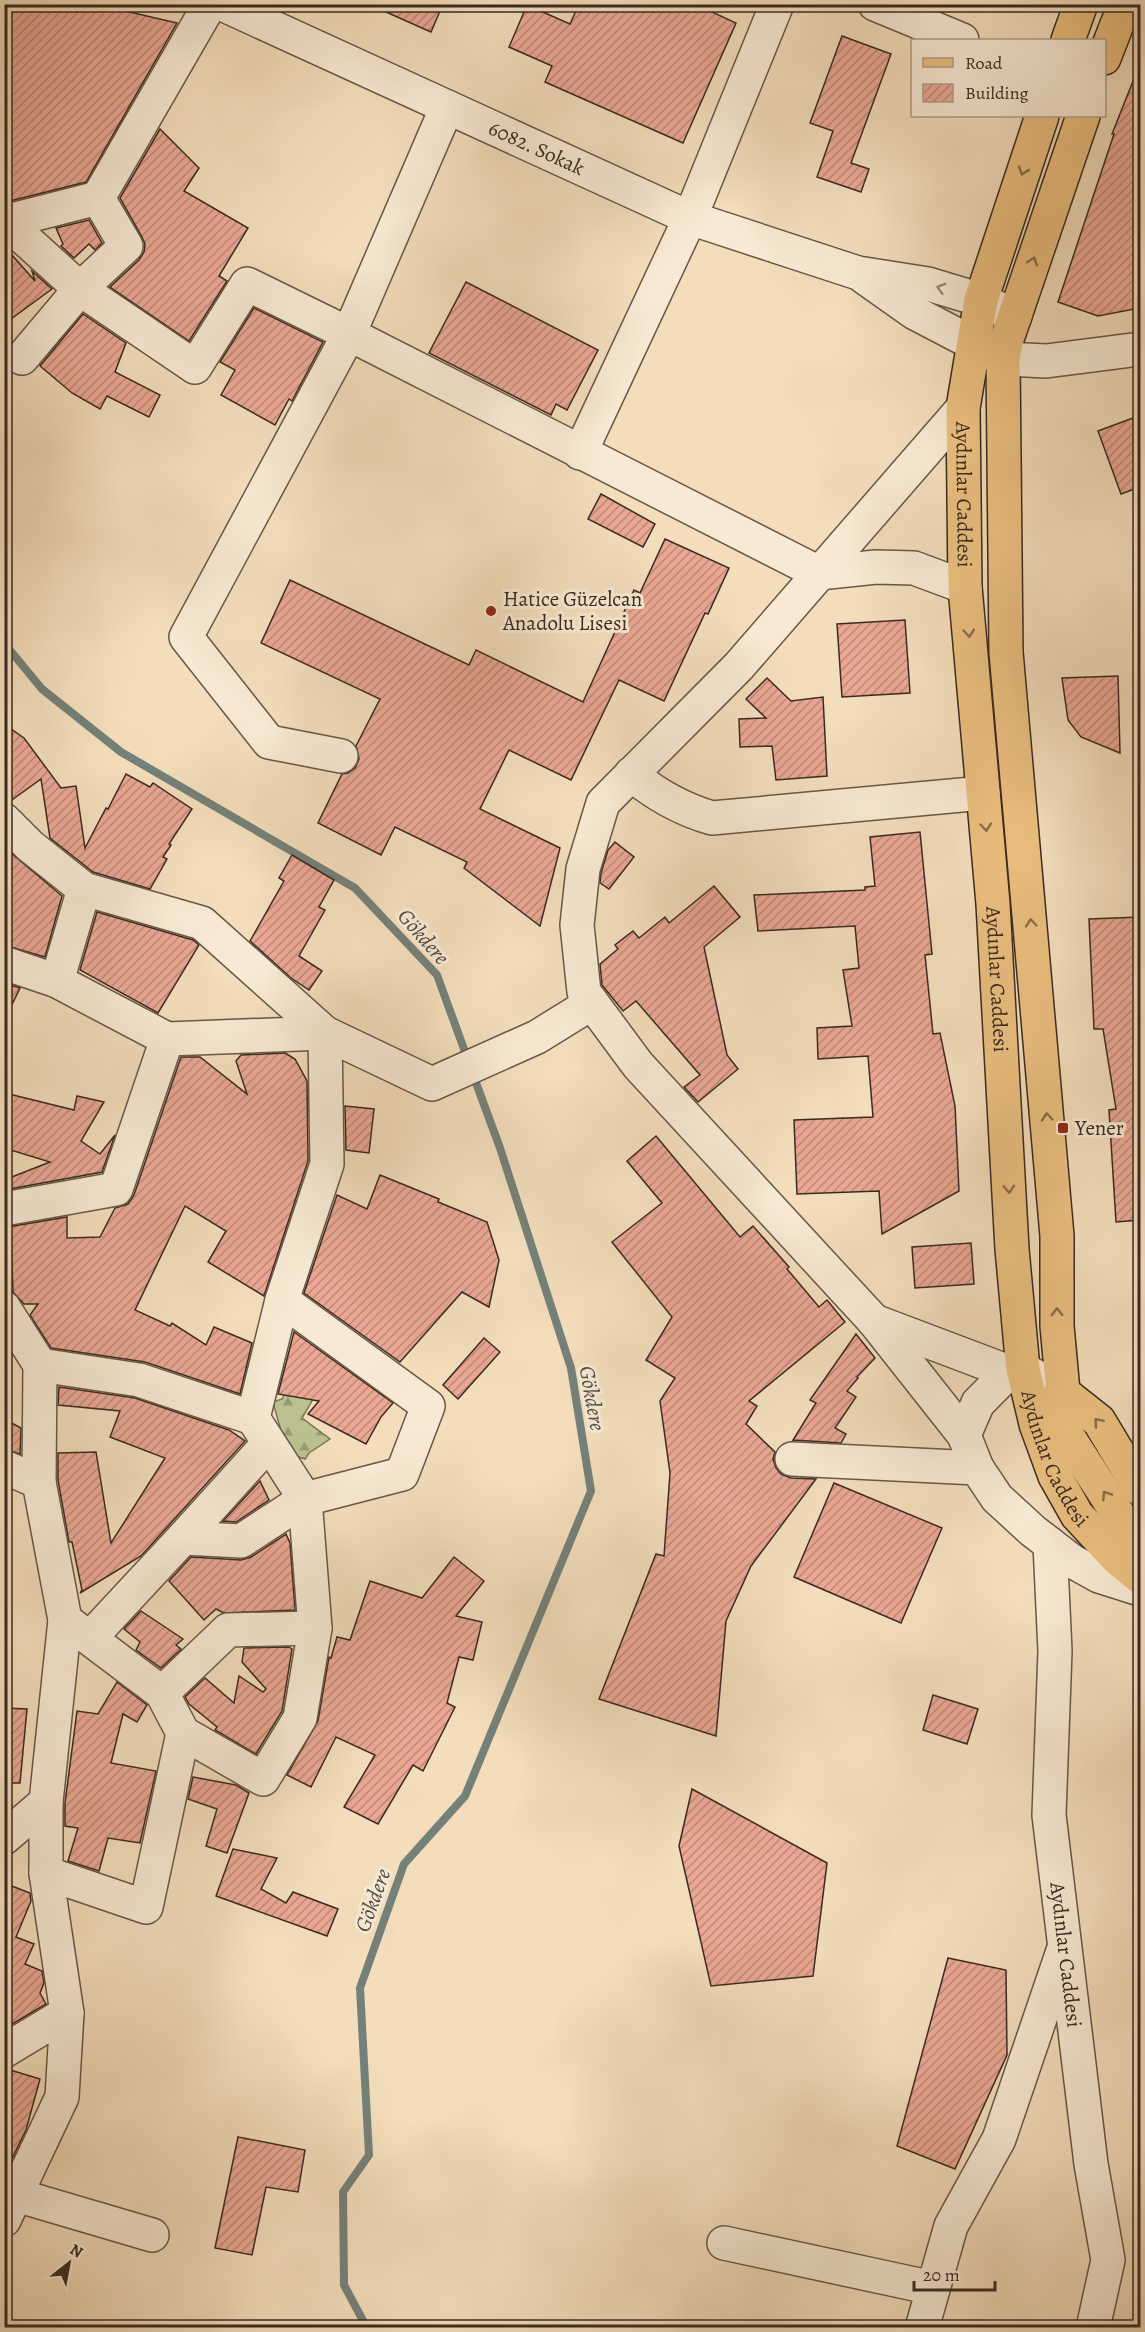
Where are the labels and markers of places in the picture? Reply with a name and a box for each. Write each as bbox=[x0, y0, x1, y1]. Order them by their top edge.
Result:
place label: Hatice Güzelcan Anadolu Lisesi bbox=[502, 585, 642, 637]
marker: Hatice Güzelcan Anadolu Lisesi bbox=[484, 604, 498, 618]
place label: Yener bbox=[1074, 1114, 1124, 1142]
marker: Yener bbox=[1056, 1121, 1070, 1135]

